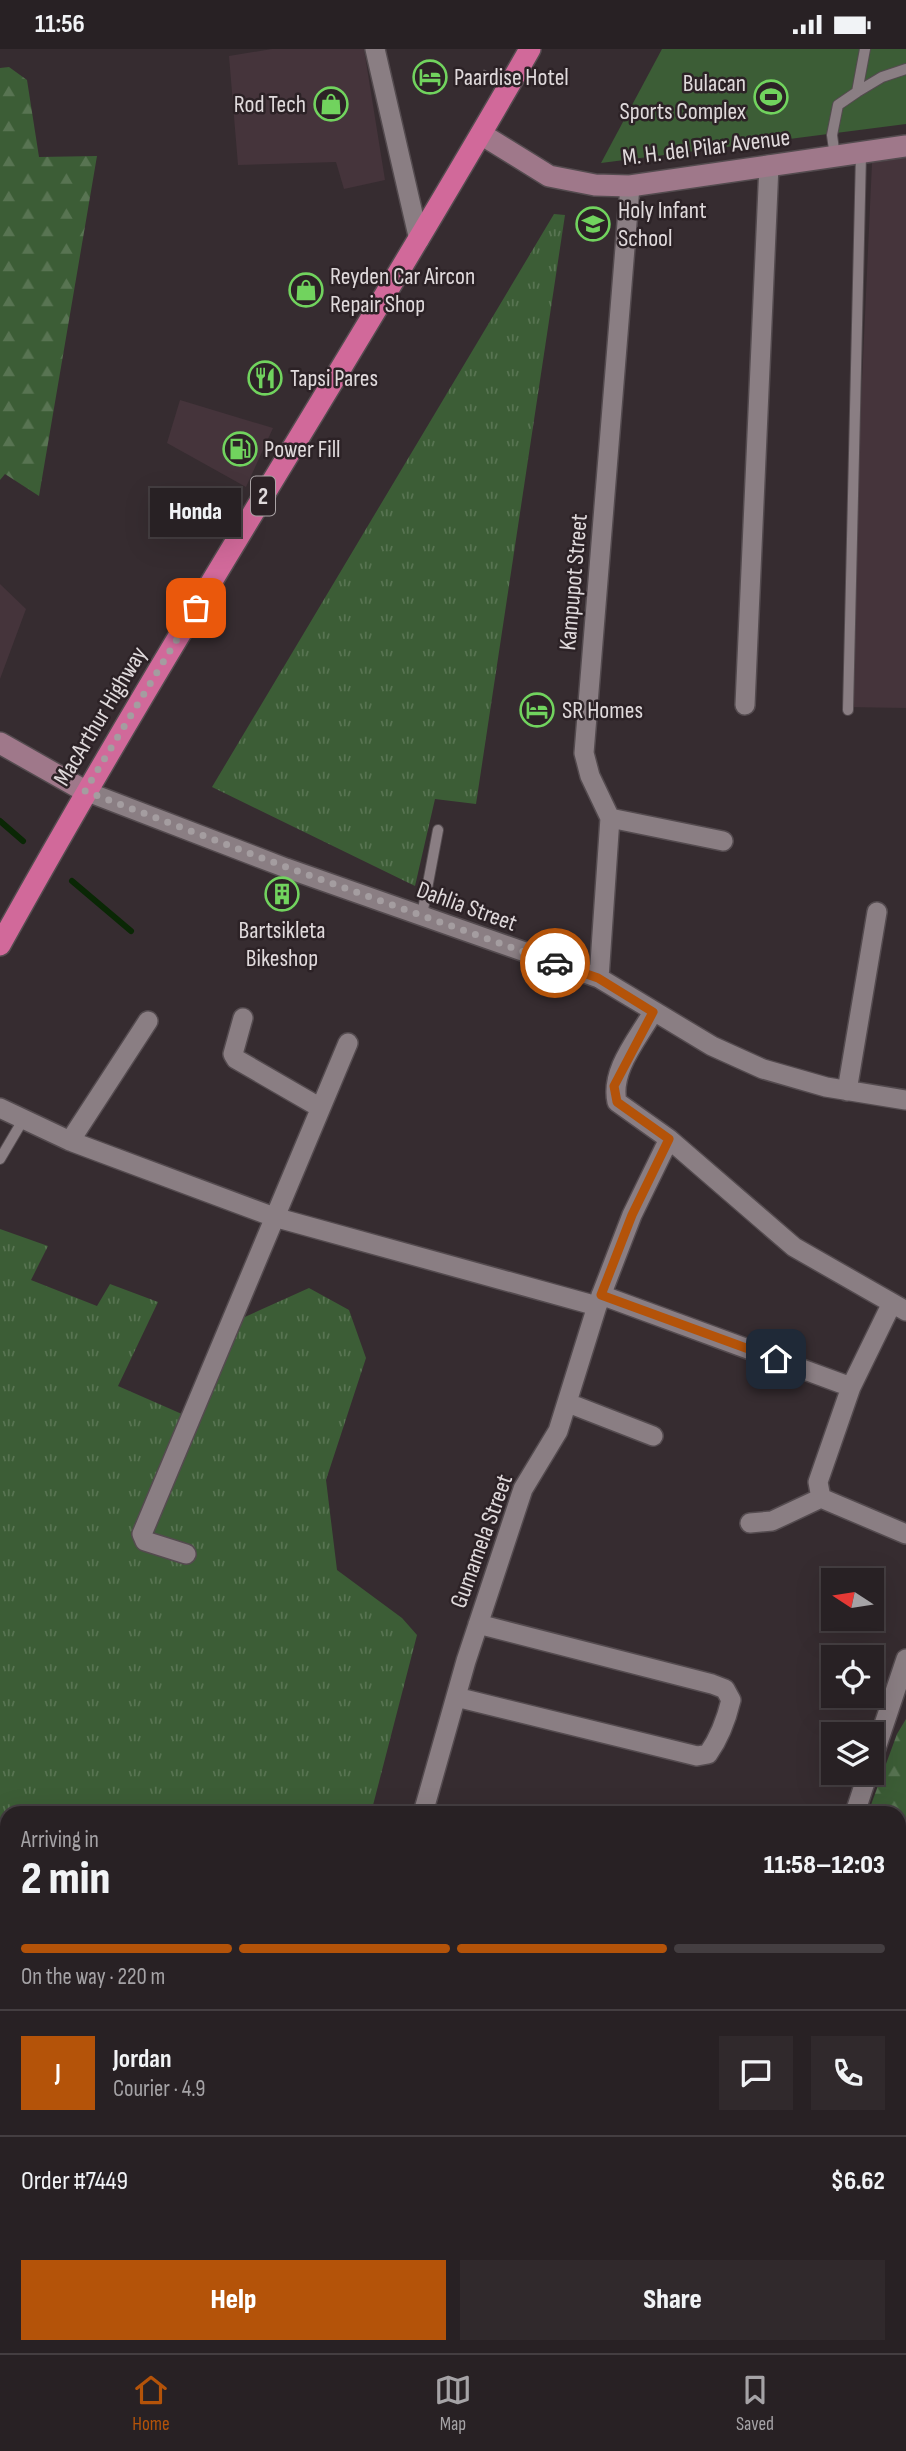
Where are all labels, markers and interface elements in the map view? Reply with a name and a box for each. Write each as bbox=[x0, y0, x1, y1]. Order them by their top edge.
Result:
text: 11:56 bbox=[35, 9, 85, 40]
hotel icon: Paardise Hotel bbox=[411, 58, 449, 96]
place label: Paardise Hotel bbox=[454, 63, 569, 92]
place label: Bulacan Sports Complex bbox=[619, 69, 746, 126]
sports icon: Bulacan Sports Complex bbox=[752, 78, 790, 116]
shop icon: Rod Tech bbox=[312, 85, 350, 123]
place label: Rod Tech bbox=[234, 90, 306, 119]
street label: M. H. del Pilar Avenue bbox=[621, 123, 792, 172]
place label: Holy Infant School bbox=[618, 196, 707, 253]
school or university icon: Holy Infant School bbox=[574, 205, 612, 243]
place label: Reyden Car Aircon Repair Shop bbox=[330, 262, 475, 319]
shop icon: Reyden Car Aircon Repair Shop bbox=[287, 271, 325, 309]
restaurant icon: Tapsi Pares bbox=[246, 359, 284, 397]
place label: Tapsi Pares bbox=[290, 364, 378, 393]
fuel station icon: Power Fill bbox=[221, 430, 259, 468]
place label: Power Fill bbox=[264, 435, 341, 464]
road number: 2 bbox=[251, 477, 275, 515]
callout: Honda bbox=[150, 489, 242, 538]
text: Honda bbox=[169, 498, 222, 526]
street label: Kampupot Street bbox=[553, 513, 594, 652]
pin bbox=[166, 578, 226, 638]
icon: bag bbox=[177, 589, 215, 627]
street label: MacArthur Highway bbox=[47, 641, 153, 791]
hotel icon: SR Homes bbox=[518, 691, 556, 729]
place label: SR Homes bbox=[562, 696, 643, 725]
building icon: Bartsikleta Bikeshop bbox=[263, 875, 301, 913]
street label: Dahlia Street bbox=[413, 875, 521, 938]
place label: Bartsikleta Bikeshop bbox=[238, 916, 326, 973]
courier bbox=[520, 928, 590, 998]
icon: car bbox=[536, 944, 574, 982]
pin bbox=[746, 1329, 806, 1389]
icon: home bbox=[757, 1340, 795, 1378]
street label: Gumamela Street bbox=[444, 1470, 519, 1612]
north arrow bbox=[821, 1568, 884, 1631]
map controls bbox=[821, 1568, 884, 1785]
button: locate bbox=[821, 1645, 884, 1708]
button: layers bbox=[821, 1722, 884, 1785]
text: Arriving in bbox=[21, 1826, 99, 1854]
text: 11:58–12:03 bbox=[764, 1850, 885, 1881]
text: 2 min bbox=[21, 1852, 110, 1907]
text: On the way · 220 m bbox=[21, 1963, 165, 1991]
button: chat bbox=[719, 2036, 793, 2110]
button: phone bbox=[811, 2036, 885, 2110]
text: Jordan bbox=[113, 2044, 171, 2075]
text: J bbox=[55, 2058, 61, 2089]
text: Courier · 4.9 bbox=[113, 2075, 205, 2103]
text: Order #7449 bbox=[21, 2166, 128, 2197]
text: $6.62 bbox=[831, 2166, 885, 2197]
button: Help bbox=[21, 2260, 446, 2340]
button: Share bbox=[460, 2260, 885, 2340]
tab: Home bbox=[132, 2371, 170, 2436]
tab: Map bbox=[434, 2371, 472, 2436]
tab: Saved bbox=[736, 2371, 774, 2436]

